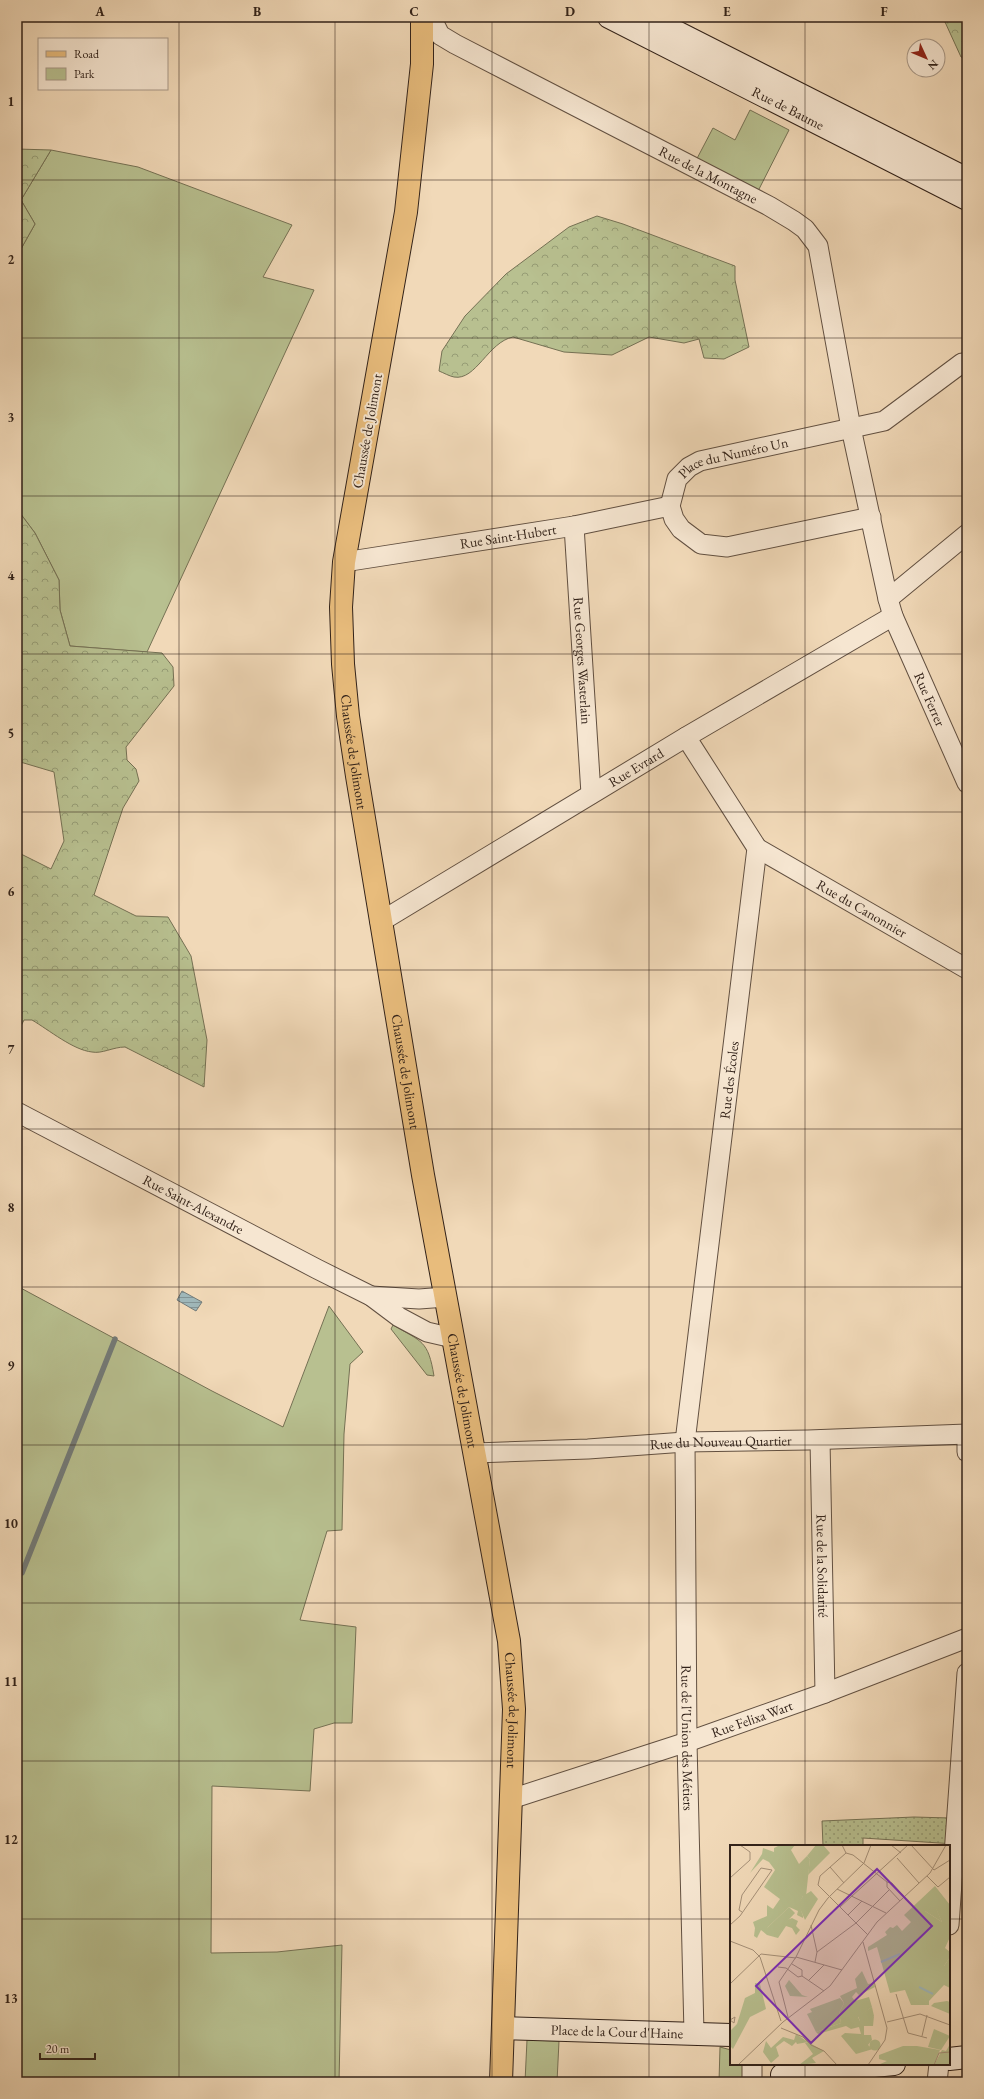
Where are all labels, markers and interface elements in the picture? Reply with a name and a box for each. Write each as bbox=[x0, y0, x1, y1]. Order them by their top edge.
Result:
text: A bbox=[94, 3, 105, 20]
text: B bbox=[253, 3, 261, 20]
text: C bbox=[409, 3, 419, 20]
text: D bbox=[565, 3, 575, 20]
text: E bbox=[723, 3, 731, 20]
text: F bbox=[880, 3, 888, 20]
legend bbox=[38, 38, 168, 90]
north arrow bbox=[906, 38, 946, 78]
text: Road bbox=[74, 46, 100, 62]
text: N bbox=[925, 57, 941, 73]
text: Park bbox=[74, 66, 95, 82]
street label: Rue de Baume bbox=[749, 82, 828, 134]
text: 1 bbox=[8, 93, 15, 110]
street label: Rue de la Montagne bbox=[656, 142, 761, 208]
text: 2 bbox=[8, 251, 15, 268]
street label: Chaussée de Jolimont bbox=[348, 372, 386, 490]
text: 3 bbox=[8, 409, 15, 426]
street label: Place du Numéro Un bbox=[674, 433, 790, 482]
street label: Rue Saint-Hubert bbox=[459, 520, 558, 553]
text: 4 bbox=[8, 567, 15, 584]
street label: Rue Georges Wasterlain bbox=[570, 596, 596, 726]
street label: Rue Ferrer bbox=[910, 669, 950, 729]
street label: Chaussée de Jolimont bbox=[337, 693, 371, 811]
text: 5 bbox=[8, 725, 14, 742]
street label: Rue Evrard bbox=[605, 743, 668, 791]
street label: Rue du Canonnier bbox=[813, 875, 910, 942]
text: 6 bbox=[8, 883, 15, 900]
street label: Chaussée de Jolimont bbox=[388, 1013, 424, 1131]
street label: Rue des Écoles bbox=[715, 1039, 743, 1120]
text: 7 bbox=[8, 1041, 15, 1058]
street label: Rue Saint-Alexandre bbox=[140, 1171, 247, 1238]
text: 8 bbox=[8, 1199, 15, 1216]
street label: Chaussée de Jolimont bbox=[443, 1332, 482, 1450]
text: 9 bbox=[8, 1357, 15, 1374]
street label: Rue du Nouveau Quartier bbox=[649, 1431, 792, 1454]
street label: Rue de la Solidarité bbox=[812, 1514, 833, 1618]
text: 10 bbox=[4, 1515, 18, 1532]
street label: Chaussée de Jolimont bbox=[501, 1652, 523, 1769]
street label: Rue de l'Union des Métiers bbox=[677, 1665, 698, 1811]
text: 11 bbox=[4, 1673, 18, 1690]
street label: Rue Felixa Wart bbox=[709, 1696, 796, 1742]
text: 12 bbox=[4, 1831, 18, 1848]
inset map bbox=[730, 1845, 950, 2065]
text: 13 bbox=[4, 1990, 18, 2007]
street label: Place de la Cour d'Haine bbox=[550, 2020, 684, 2043]
scale bar bbox=[40, 2035, 95, 2061]
text: 20 m bbox=[46, 2041, 70, 2057]

